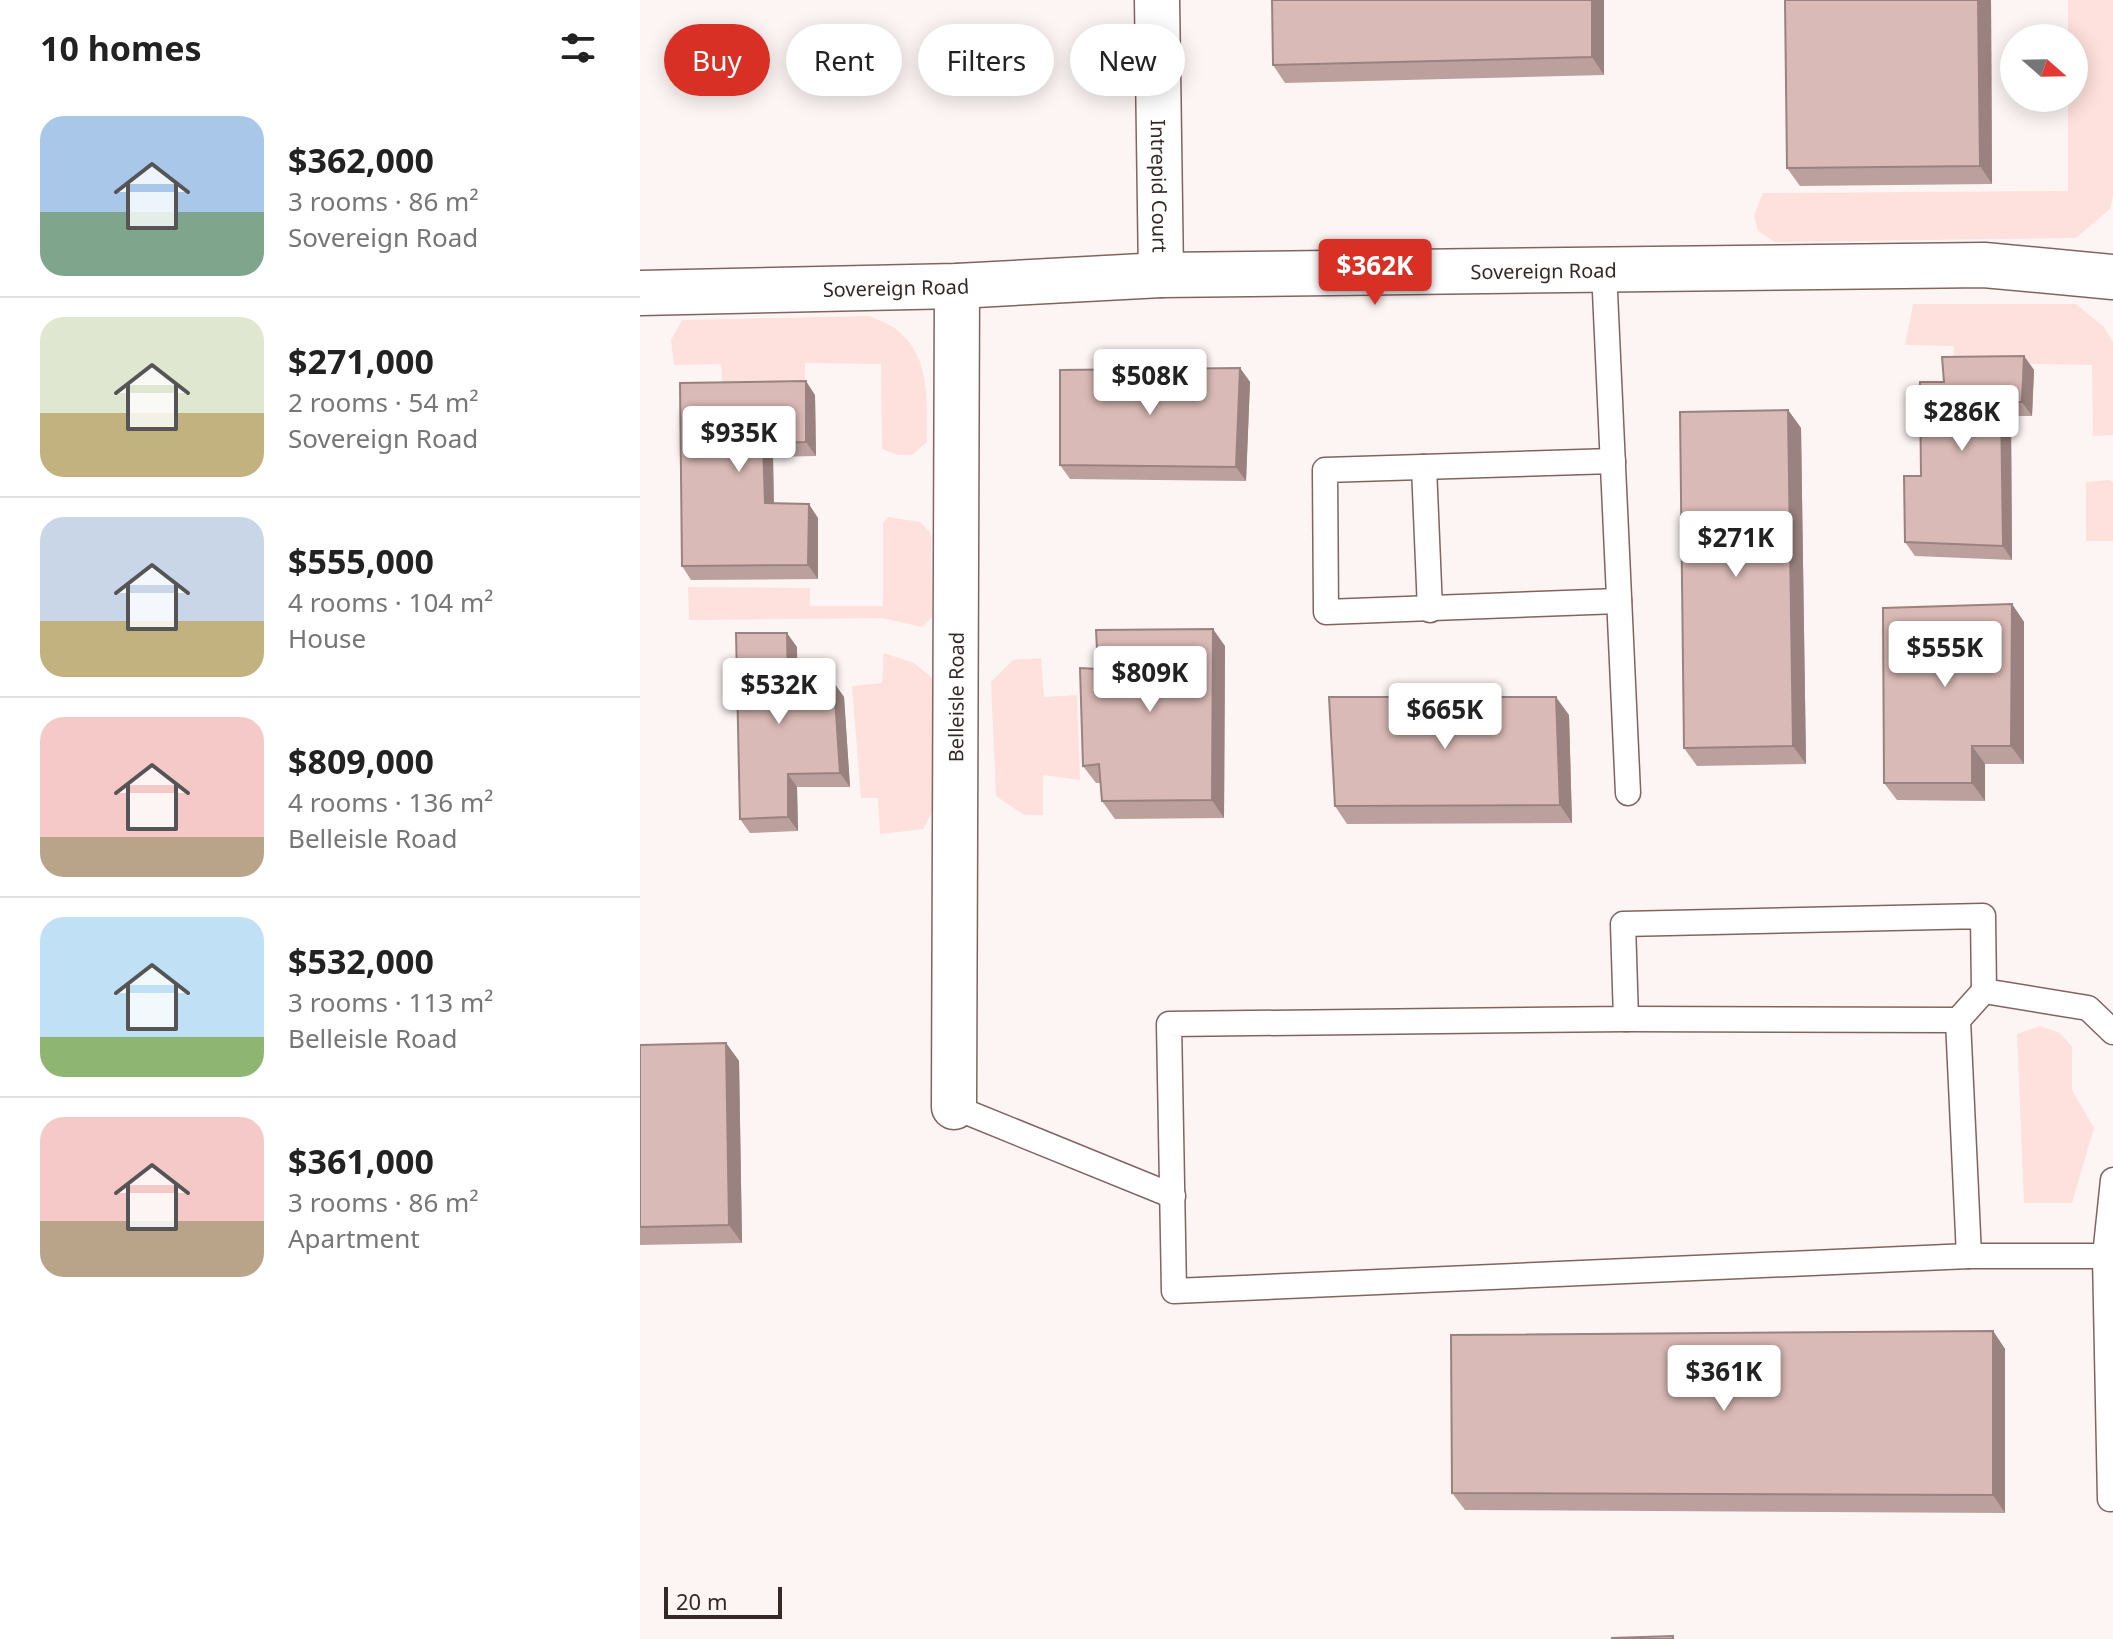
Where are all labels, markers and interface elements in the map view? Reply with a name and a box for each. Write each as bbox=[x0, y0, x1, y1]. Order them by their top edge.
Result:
chip: Buy bbox=[664, 24, 770, 96]
chip: Rent bbox=[786, 24, 902, 96]
chip: Filters bbox=[918, 24, 1054, 96]
chip: New bbox=[1070, 24, 1185, 96]
north arrow bbox=[2000, 24, 2088, 112]
map controls bbox=[2000, 24, 2088, 112]
text: 10 homes bbox=[40, 25, 202, 71]
icon: filters bbox=[556, 26, 600, 70]
street label: Intrepid Court bbox=[1145, 119, 1174, 253]
text: $362,000 bbox=[288, 137, 434, 183]
icon: home bbox=[104, 148, 200, 244]
text: 3 rooms · 86 m² bbox=[288, 183, 478, 219]
text: Sovereign Road bbox=[288, 219, 478, 255]
pin: $362K bbox=[1319, 239, 1431, 307]
text: $362K bbox=[1337, 247, 1413, 283]
street label: Sovereign Road bbox=[1470, 256, 1617, 285]
street label: Sovereign Road bbox=[822, 272, 970, 302]
text: $271,000 bbox=[288, 338, 434, 384]
icon: home bbox=[104, 349, 200, 445]
pin: $508K bbox=[1094, 349, 1206, 417]
text: $508K bbox=[1112, 357, 1188, 393]
text: 2 rooms · 54 m² bbox=[288, 384, 478, 420]
pin: $286K bbox=[1906, 385, 2018, 453]
text: $286K bbox=[1924, 393, 2000, 429]
pin: $935K bbox=[683, 406, 795, 474]
text: $935K bbox=[701, 414, 777, 450]
text: Sovereign Road bbox=[288, 420, 478, 456]
pin: $271K bbox=[1680, 511, 1792, 579]
text: $271K bbox=[1698, 519, 1774, 555]
text: $555,000 bbox=[288, 538, 434, 584]
icon: home bbox=[104, 549, 200, 645]
text: 4 rooms · 104 m² bbox=[288, 584, 493, 620]
text: House bbox=[288, 620, 366, 656]
pin: $555K bbox=[1889, 621, 2001, 689]
text: $555K bbox=[1907, 629, 1983, 665]
street label: Belleisle Road bbox=[942, 632, 969, 762]
pin: $809K bbox=[1094, 646, 1206, 714]
text: $809K bbox=[1112, 654, 1188, 690]
pin: $532K bbox=[723, 658, 835, 726]
text: $532K bbox=[741, 666, 817, 702]
pin: $665K bbox=[1389, 683, 1501, 751]
text: $665K bbox=[1407, 691, 1483, 727]
text: $809,000 bbox=[288, 738, 434, 784]
icon: home bbox=[104, 749, 200, 845]
text: 4 rooms · 136 m² bbox=[288, 784, 493, 820]
text: Belleisle Road bbox=[288, 820, 457, 856]
text: $532,000 bbox=[288, 938, 434, 984]
icon: home bbox=[104, 949, 200, 1045]
text: 3 rooms · 113 m² bbox=[288, 984, 493, 1020]
text: Belleisle Road bbox=[288, 1020, 457, 1056]
text: $361,000 bbox=[288, 1138, 434, 1184]
icon: home bbox=[104, 1149, 200, 1245]
text: 3 rooms · 86 m² bbox=[288, 1184, 478, 1220]
text: Apartment bbox=[288, 1220, 420, 1256]
pin: $361K bbox=[1668, 1345, 1780, 1413]
text: $361K bbox=[1686, 1353, 1762, 1389]
scale bar bbox=[664, 1583, 782, 1619]
text: 20 m bbox=[676, 1586, 727, 1616]

